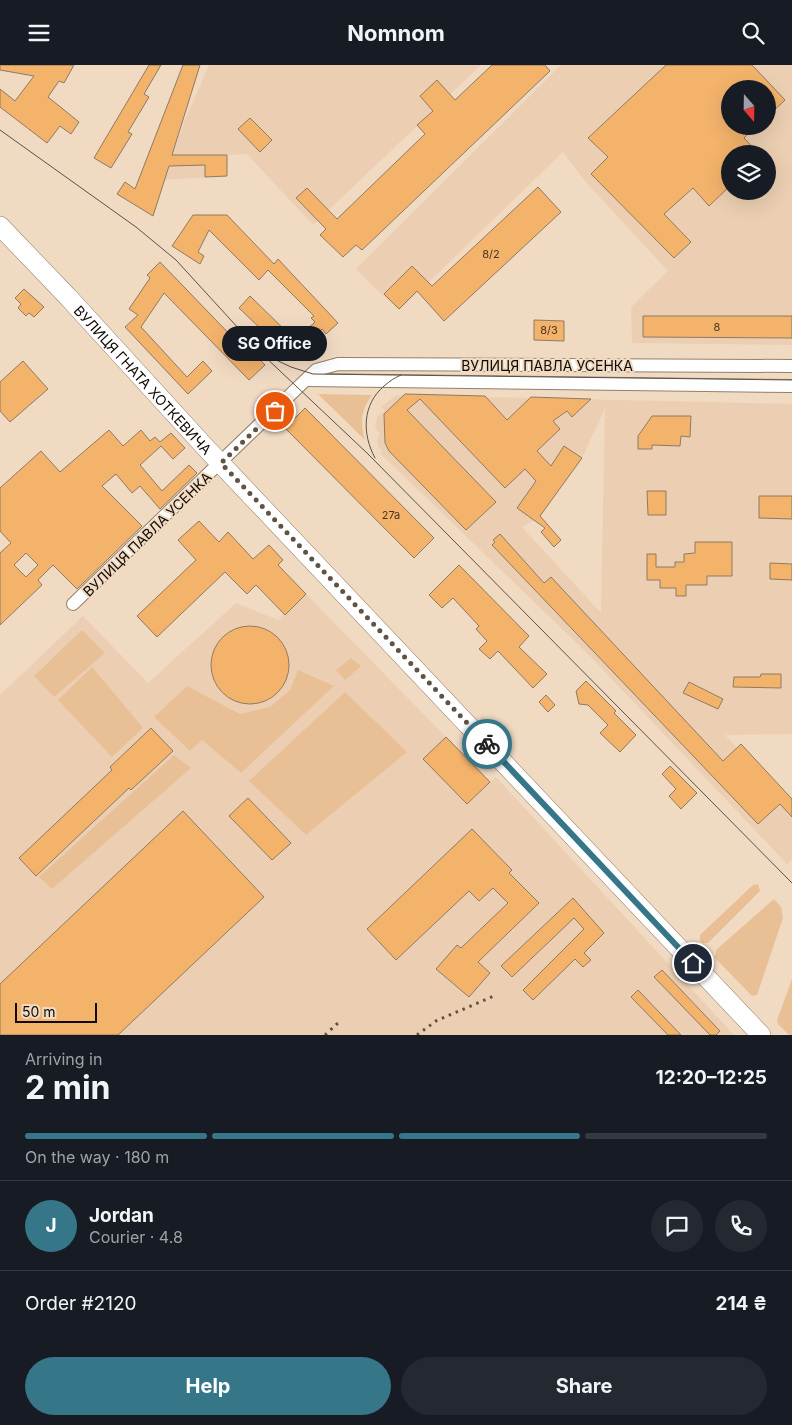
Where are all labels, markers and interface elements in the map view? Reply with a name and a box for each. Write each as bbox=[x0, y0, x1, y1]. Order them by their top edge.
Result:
icon: menu bbox=[25, 19, 53, 47]
icon: search bbox=[739, 19, 767, 47]
text: Nomnom bbox=[347, 20, 445, 46]
north arrow bbox=[721, 80, 776, 135]
map controls bbox=[721, 80, 776, 200]
button: layers bbox=[721, 145, 776, 200]
house number: 8/2 bbox=[482, 247, 500, 261]
street label: ВУЛИЦЯ ГНАТА ХОТКЕВИЧА bbox=[71, 301, 216, 458]
house number: 8 bbox=[714, 320, 721, 334]
house number: 8/3 bbox=[540, 323, 558, 337]
callout: SG Office bbox=[222, 326, 328, 361]
text: SG Office bbox=[237, 333, 312, 353]
street label: ВУЛИЦЯ ПАВЛА УСЕНКА bbox=[461, 357, 633, 374]
pin bbox=[254, 390, 296, 432]
icon: bag bbox=[261, 397, 289, 425]
street label: ВУЛИЦЯ ПАВЛА УСЕНКА bbox=[79, 468, 215, 600]
house number: 27а bbox=[382, 508, 400, 522]
courier bbox=[462, 719, 512, 769]
icon: bike bbox=[473, 730, 501, 758]
pin bbox=[672, 942, 714, 984]
icon: home bbox=[679, 949, 707, 977]
scale bar bbox=[15, 1000, 98, 1023]
text: 50 m bbox=[22, 1003, 56, 1020]
text: Arriving in bbox=[25, 1049, 102, 1069]
text: 12:20–12:25 bbox=[656, 1066, 767, 1089]
text: 2 min bbox=[25, 1068, 111, 1107]
text: On the way · 180 m bbox=[25, 1147, 169, 1167]
button: chat bbox=[651, 1200, 703, 1252]
button: phone bbox=[715, 1200, 767, 1252]
text: Jordan bbox=[89, 1204, 154, 1227]
text: J bbox=[45, 1214, 57, 1237]
text: Courier · 4.8 bbox=[89, 1227, 183, 1247]
text: Order #2120 bbox=[25, 1292, 137, 1315]
text: 214 ₴ bbox=[715, 1292, 767, 1315]
button: Help bbox=[25, 1357, 391, 1415]
button: Share bbox=[401, 1357, 767, 1415]

